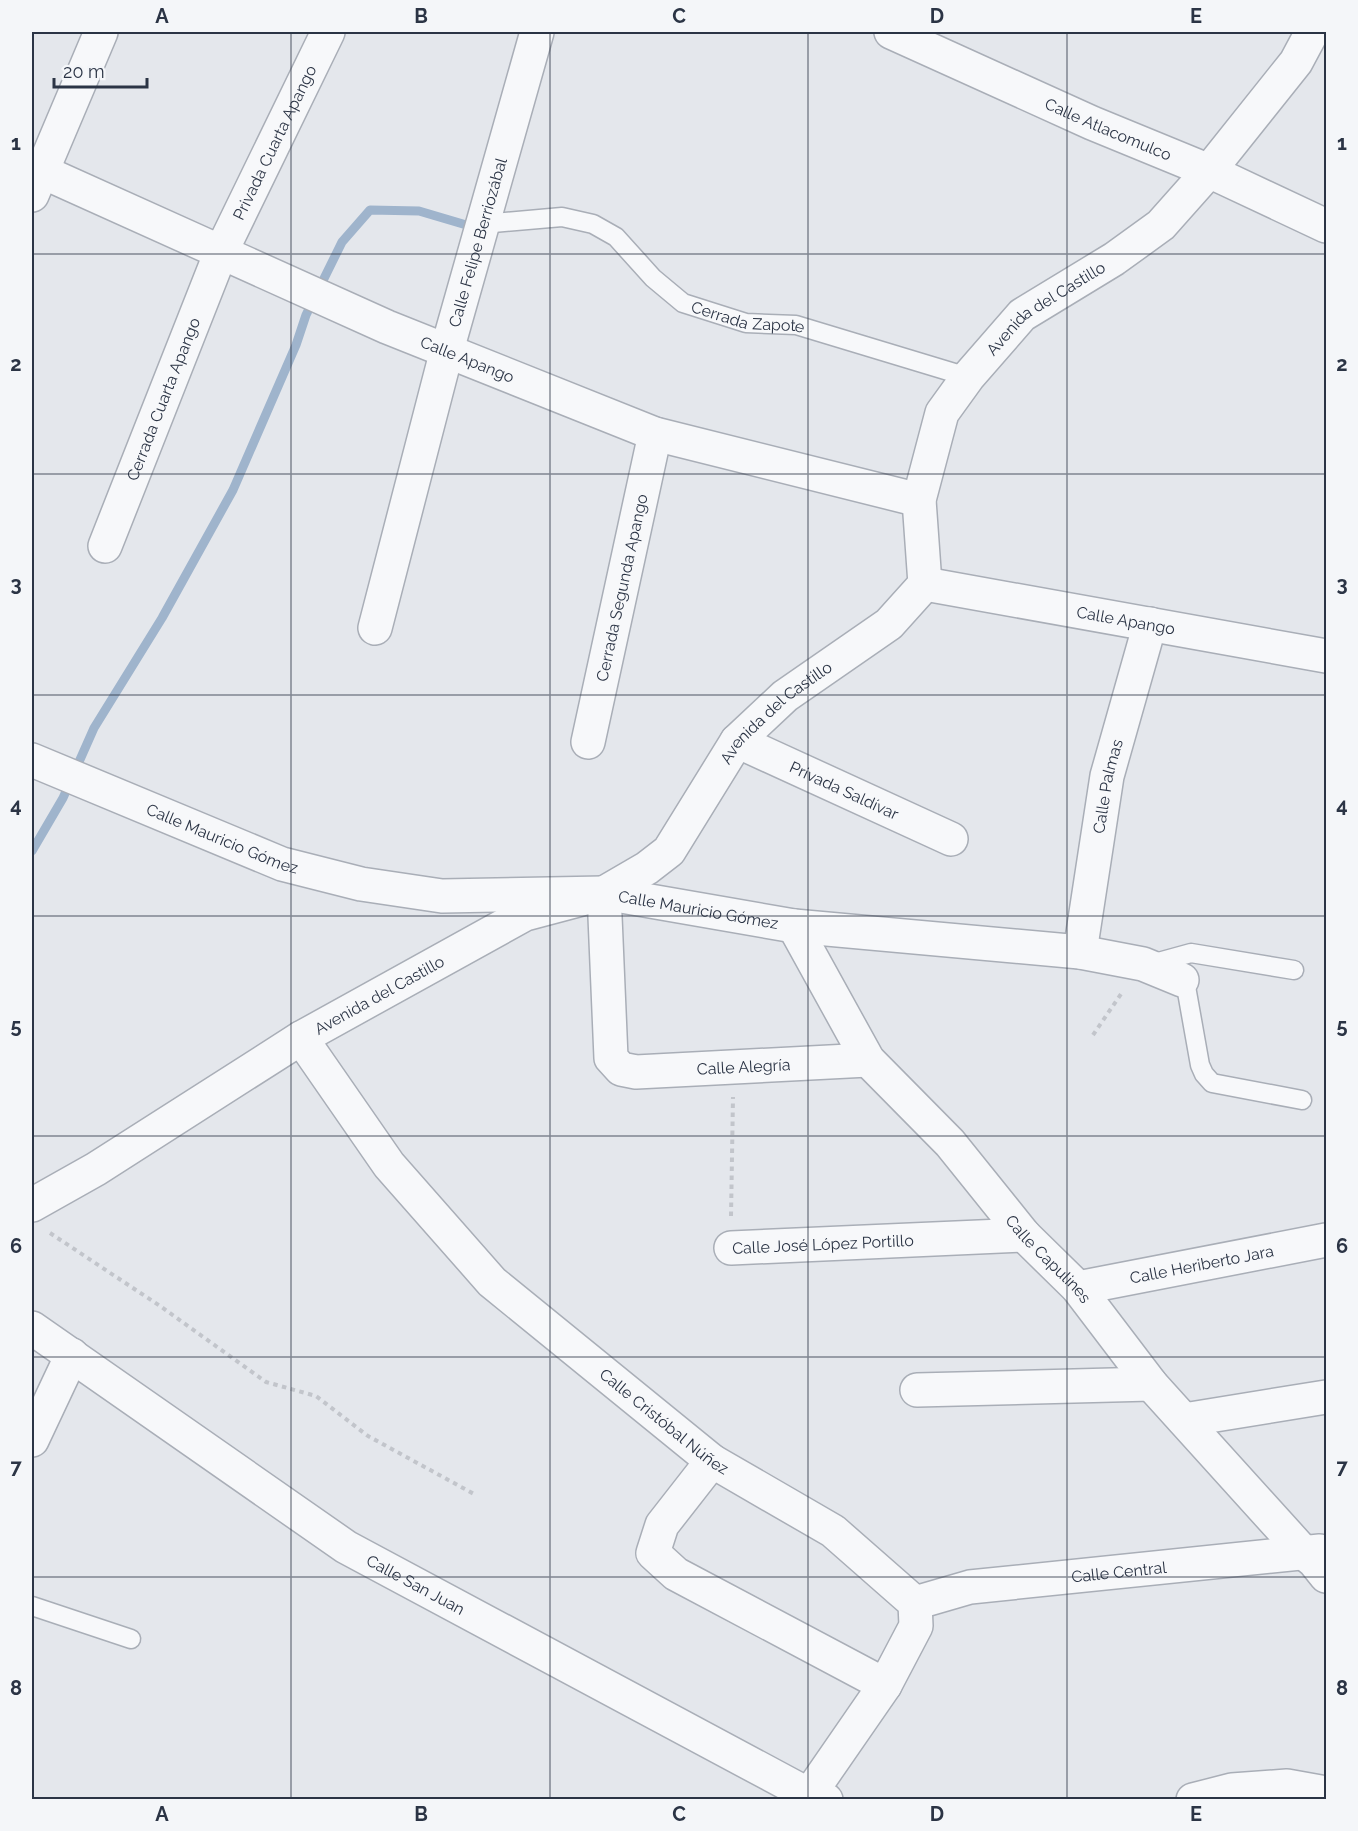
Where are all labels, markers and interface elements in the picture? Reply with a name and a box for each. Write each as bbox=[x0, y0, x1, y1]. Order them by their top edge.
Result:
text: A bbox=[155, 4, 169, 28]
text: B bbox=[414, 4, 428, 28]
text: C bbox=[672, 4, 686, 28]
text: D bbox=[930, 4, 944, 28]
text: E bbox=[1190, 4, 1202, 28]
scale bar bbox=[54, 51, 147, 89]
text: 20 m bbox=[63, 61, 105, 82]
street label: Privada Cuarta Apango bbox=[229, 62, 320, 223]
street label: Calle Atlacomulco bbox=[1042, 94, 1174, 164]
text: 1 bbox=[11, 131, 21, 155]
text: 1 bbox=[1337, 131, 1347, 155]
street label: Calle Felipe Berriozábal bbox=[444, 155, 511, 329]
street label: Avenida del Castillo bbox=[982, 257, 1108, 359]
street label: Cerrada Zapote bbox=[689, 297, 807, 337]
street label: Cerrada Cuarta Apango bbox=[122, 315, 204, 483]
street label: Calle Apango bbox=[418, 332, 517, 386]
text: 2 bbox=[10, 352, 22, 376]
text: 2 bbox=[1336, 352, 1348, 376]
street label: Cerrada Segunda Apango bbox=[592, 492, 651, 683]
text: 3 bbox=[10, 572, 22, 596]
text: 3 bbox=[1336, 572, 1348, 596]
street label: Calle Apango bbox=[1075, 602, 1176, 638]
street label: Avenida del Castillo bbox=[716, 657, 835, 767]
street label: Calle Palmas bbox=[1089, 737, 1127, 835]
street label: Privada Saldívar bbox=[787, 757, 902, 823]
text: 4 bbox=[10, 793, 22, 817]
text: 4 bbox=[1336, 793, 1348, 817]
street label: Calle Mauricio Gómez bbox=[144, 799, 300, 877]
street label: Calle Mauricio Gómez bbox=[617, 886, 780, 933]
street label: Avenida del Castillo bbox=[311, 951, 447, 1038]
text: 5 bbox=[10, 1014, 22, 1038]
text: 5 bbox=[1336, 1014, 1348, 1038]
street label: Calle Alegría bbox=[696, 1055, 791, 1078]
street label: Calle Capulines bbox=[1002, 1211, 1096, 1307]
street label: Calle José López Portillo bbox=[732, 1230, 914, 1257]
text: 6 bbox=[10, 1234, 22, 1258]
text: 6 bbox=[1336, 1234, 1348, 1258]
street label: Calle Heriberto Jara bbox=[1128, 1241, 1275, 1287]
street label: Calle Cristóbal Núñez bbox=[596, 1364, 732, 1478]
text: 7 bbox=[10, 1455, 22, 1479]
text: 7 bbox=[1336, 1455, 1348, 1479]
street label: Calle San Juan bbox=[363, 1550, 468, 1618]
street label: Calle Central bbox=[1070, 1557, 1168, 1586]
text: 8 bbox=[10, 1676, 22, 1700]
text: 8 bbox=[1336, 1676, 1348, 1700]
text: A bbox=[155, 1802, 169, 1826]
text: B bbox=[414, 1802, 428, 1826]
text: C bbox=[672, 1802, 686, 1826]
text: D bbox=[930, 1802, 944, 1826]
text: E bbox=[1190, 1802, 1202, 1826]

